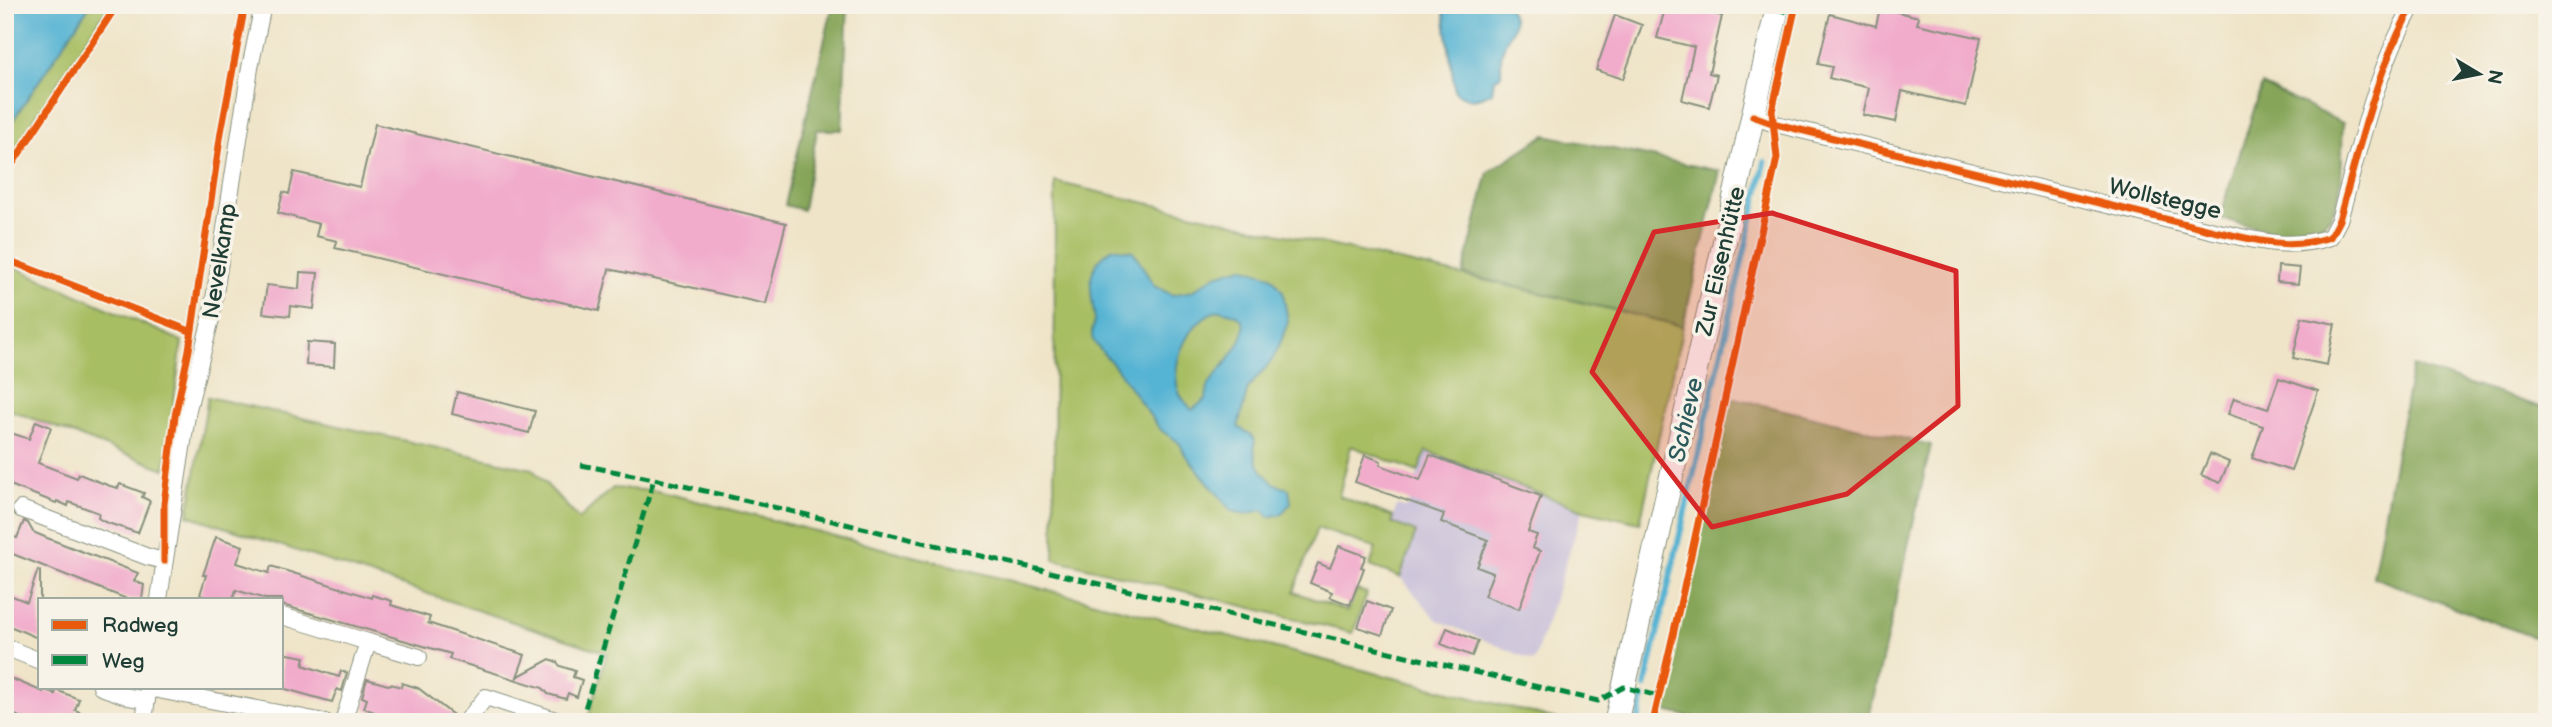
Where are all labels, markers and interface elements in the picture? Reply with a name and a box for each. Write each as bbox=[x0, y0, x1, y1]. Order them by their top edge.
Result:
north arrow bbox=[2444, 38, 2514, 108]
text: N bbox=[2482, 68, 2507, 86]
street label: Wollstegge bbox=[2106, 172, 2224, 226]
street label: Zur Eisenhütte bbox=[1690, 184, 1752, 339]
street label: Nevelkamp bbox=[197, 201, 243, 321]
water label: Schieve bbox=[1662, 375, 1710, 465]
legend bbox=[38, 598, 284, 688]
text: Radweg bbox=[102, 613, 179, 638]
text: Weg bbox=[102, 649, 145, 674]

